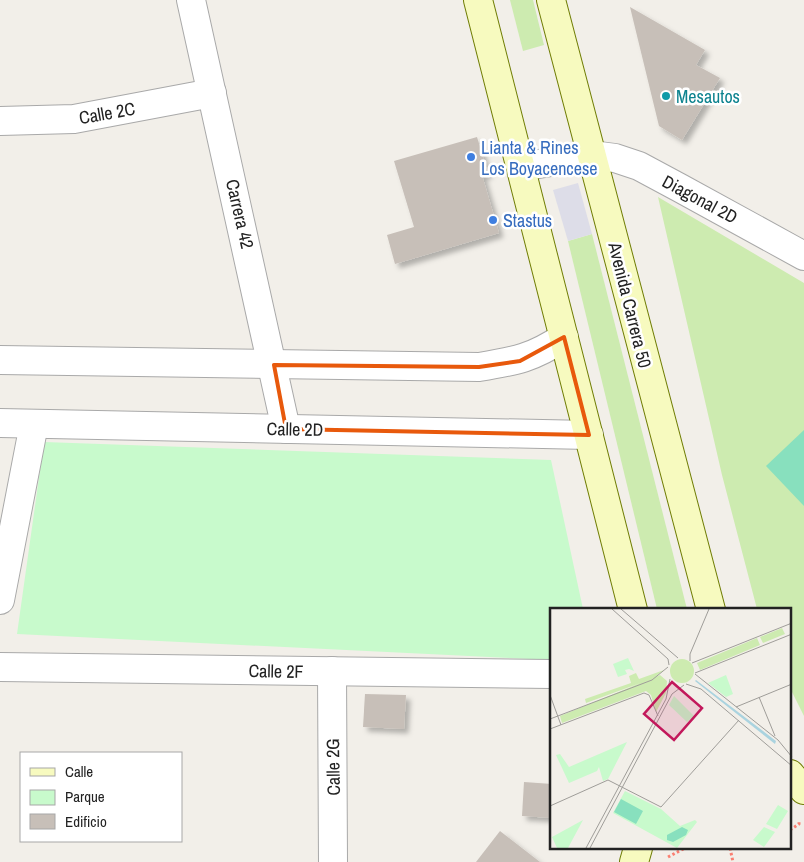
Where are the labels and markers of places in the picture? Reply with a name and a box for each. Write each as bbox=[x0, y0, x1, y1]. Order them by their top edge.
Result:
place label: Mesautos bbox=[676, 84, 740, 109]
marker: Mesautos bbox=[660, 90, 672, 102]
place label: Lianta & Rines Los Boyacencese bbox=[481, 135, 598, 181]
marker: Lianta & Rines Los Boyacencese bbox=[465, 151, 477, 163]
place label: Stastus bbox=[503, 208, 552, 233]
marker: Stastus bbox=[487, 214, 499, 226]

